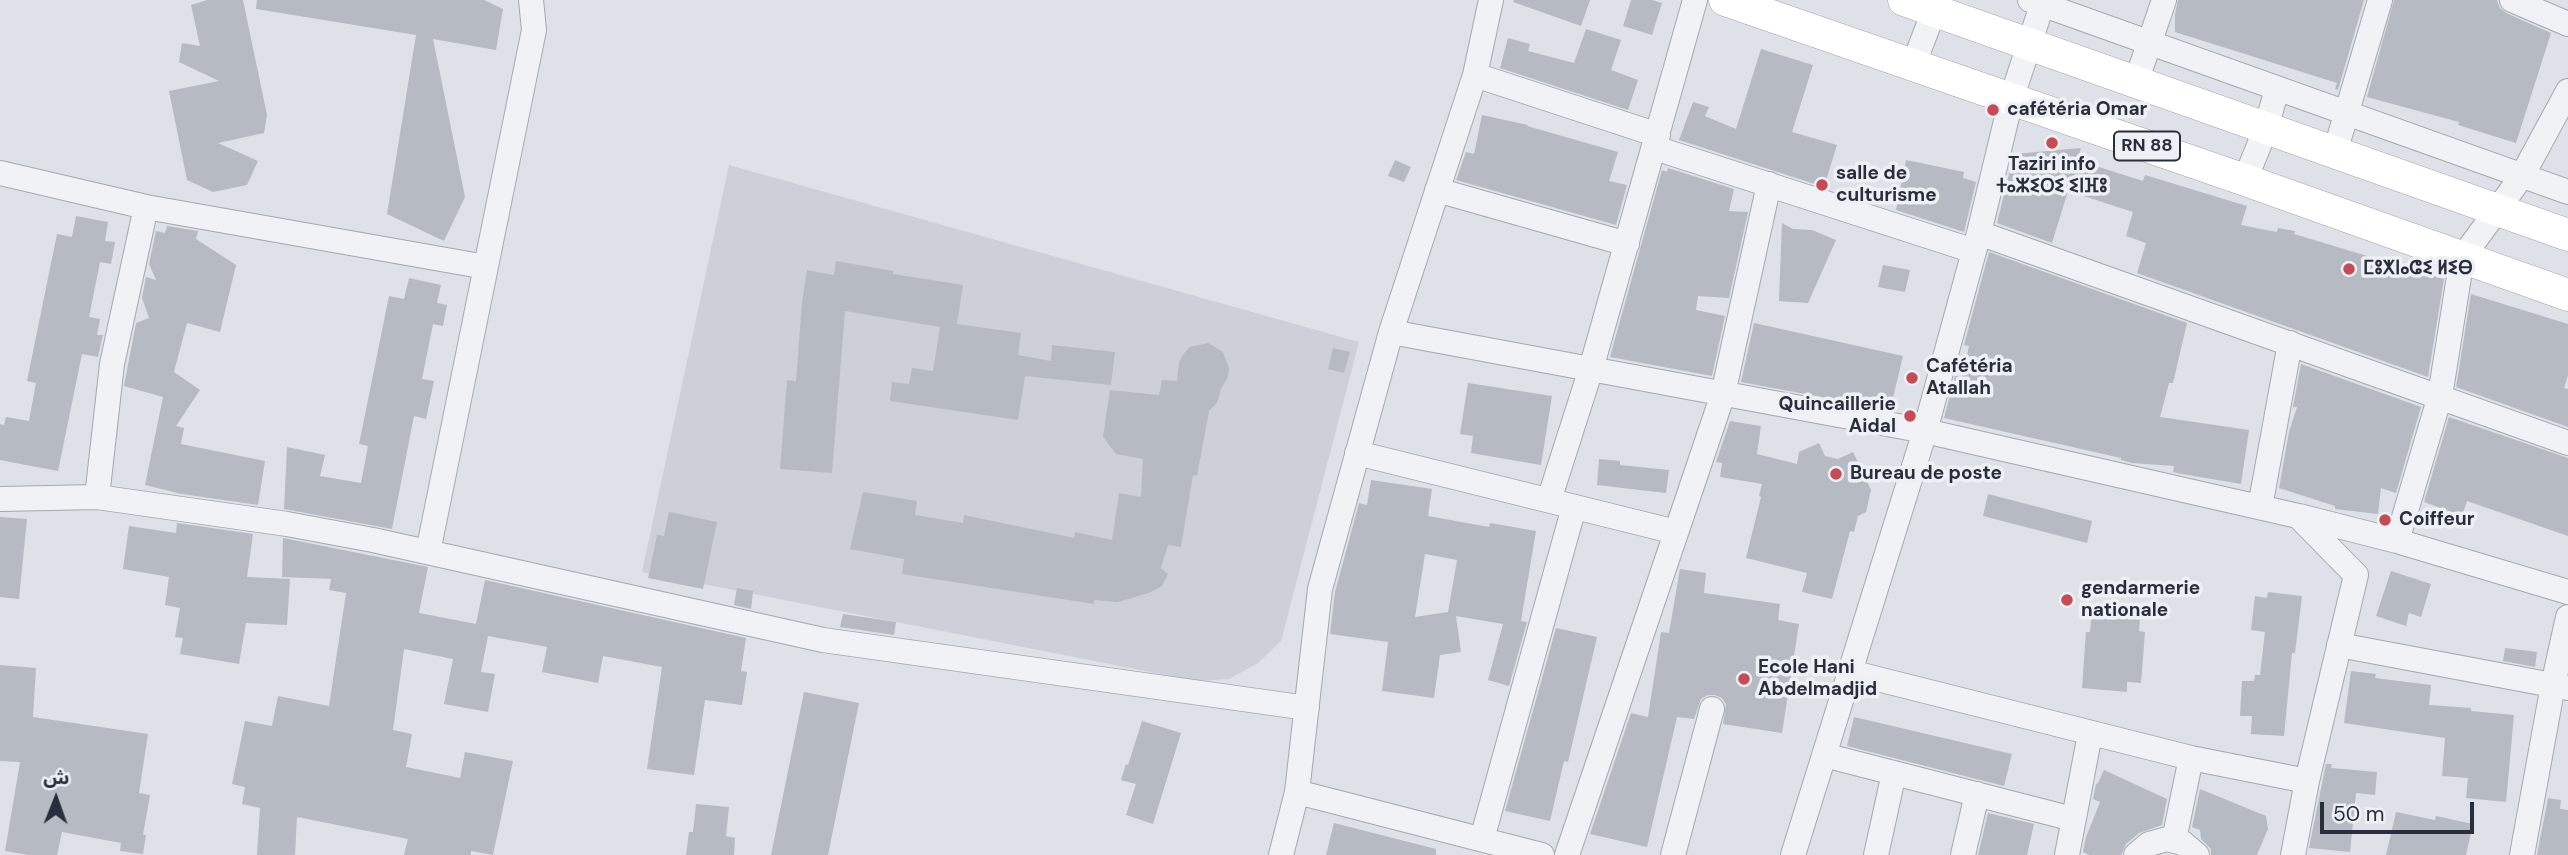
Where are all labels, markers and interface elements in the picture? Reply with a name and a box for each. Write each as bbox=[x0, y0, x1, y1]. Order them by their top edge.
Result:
place label: cafétéria Omar bbox=[2007, 99, 2147, 121]
marker: cafétéria Omar bbox=[1985, 102, 2001, 118]
road number: RN 88 bbox=[2114, 132, 2180, 160]
marker: Taziri info ⵜⴰⵣⵉⵔⵉ ⵉⵏⴼⵓ bbox=[2044, 135, 2060, 151]
place label: Taziri info ⵜⴰⵣⵉⵔⵉ ⵉⵏⴼⵓ bbox=[1996, 154, 2108, 198]
place label: salle de culturisme bbox=[1836, 163, 1937, 207]
marker: salle de culturisme bbox=[1814, 177, 1830, 193]
place label: ⵎⵓⵅⵏⴰⵛⵉ ⵍⵉⴱ bbox=[2363, 258, 2473, 280]
marker: ⵎⵓⵅⵏⴰⵛⵉ ⵍⵉⴱ bbox=[2341, 261, 2357, 277]
place label: Cafétéria Atallah bbox=[1926, 356, 2013, 400]
marker: Cafétéria Atallah bbox=[1904, 370, 1920, 386]
place label: Quincaillerie Aidal bbox=[1779, 394, 1896, 438]
marker: Quincaillerie Aidal bbox=[1902, 408, 1918, 424]
place label: Bureau de poste bbox=[1850, 463, 2002, 485]
marker: Bureau de poste bbox=[1828, 466, 1844, 482]
place label: Coiffeur bbox=[2399, 509, 2474, 531]
marker: Coiffeur bbox=[2377, 512, 2393, 528]
place label: gendarmerie nationale bbox=[2081, 578, 2200, 622]
marker: gendarmerie nationale bbox=[2059, 592, 2075, 608]
place label: Ecole Hani Abdelmadjid bbox=[1758, 657, 1877, 701]
marker: Ecole Hani Abdelmadjid bbox=[1736, 671, 1752, 687]
north arrow bbox=[21, 764, 91, 834]
text: ش bbox=[43, 765, 70, 790]
scale bar bbox=[2323, 788, 2477, 832]
text: 50 m bbox=[2333, 800, 2384, 828]

